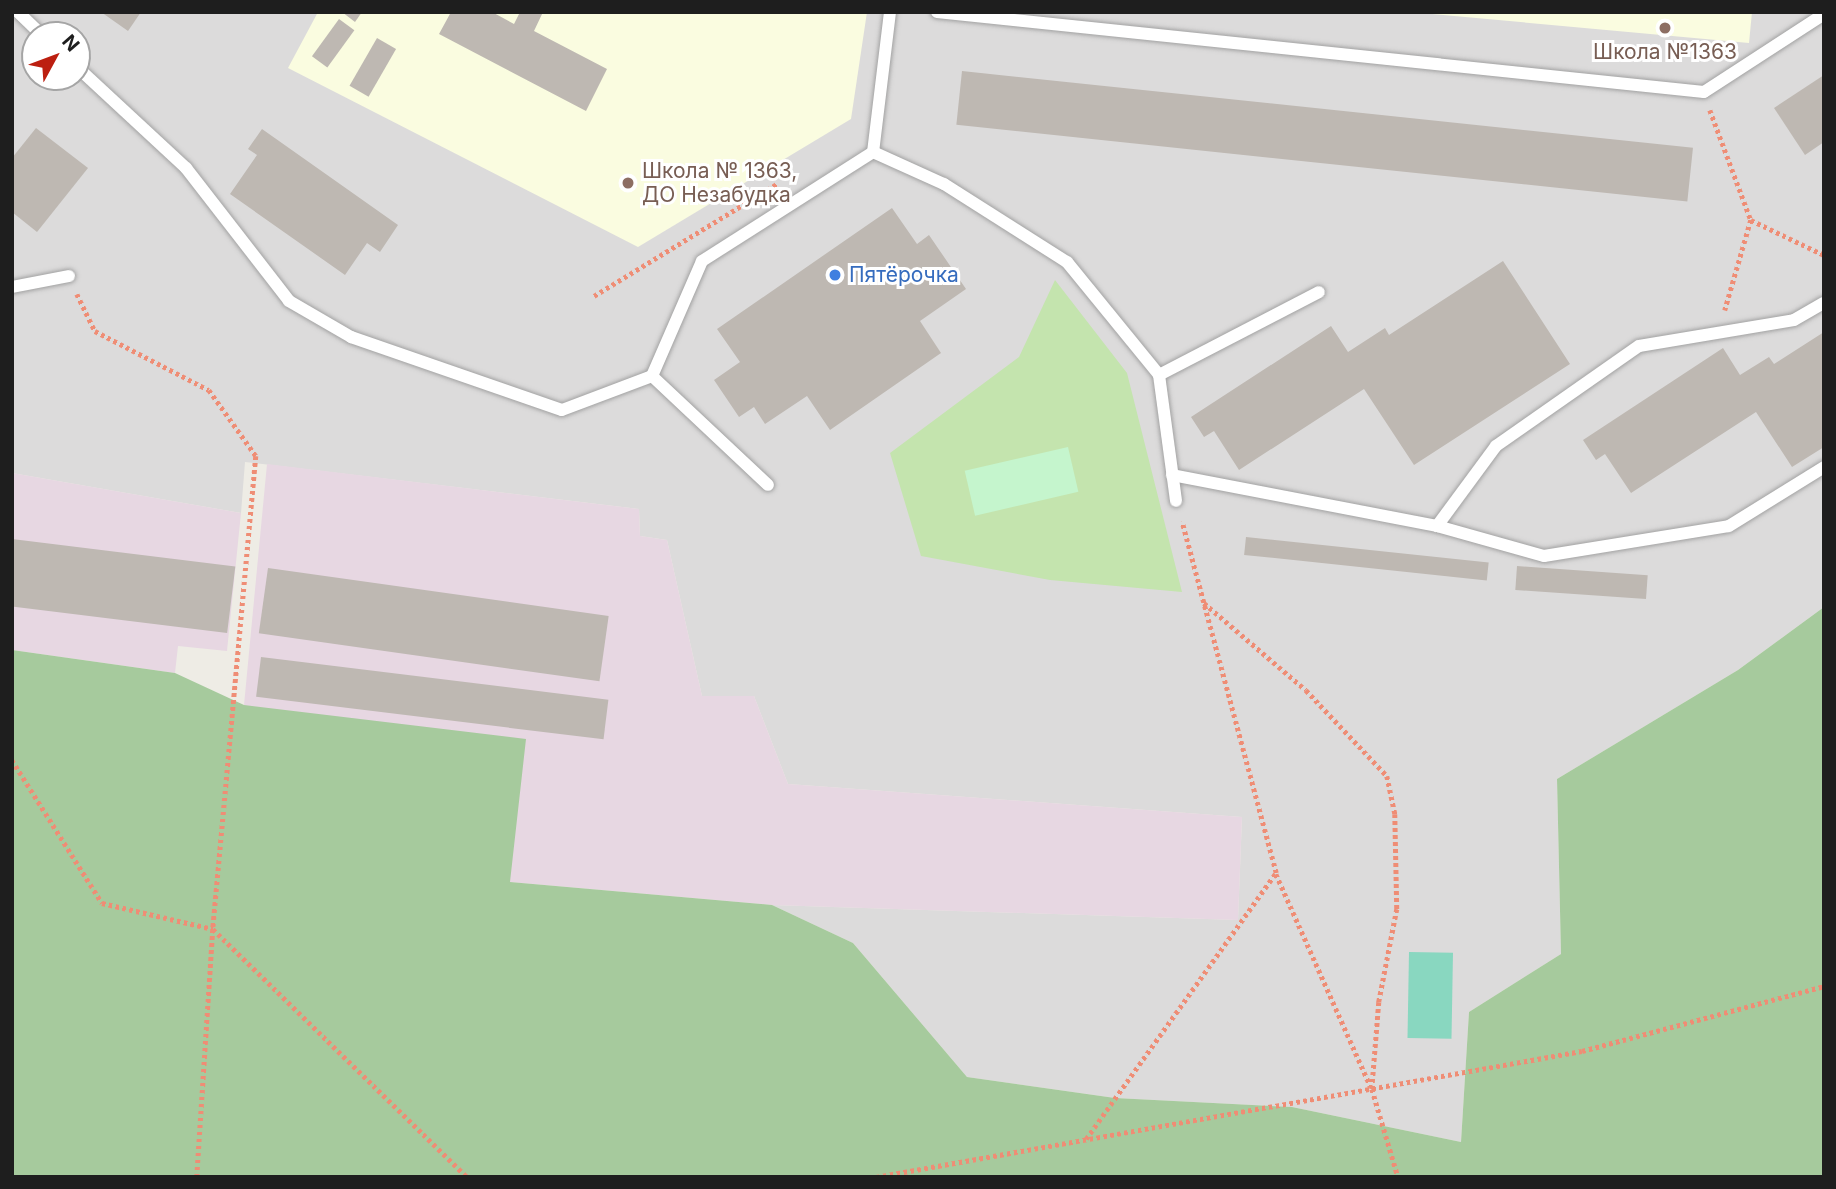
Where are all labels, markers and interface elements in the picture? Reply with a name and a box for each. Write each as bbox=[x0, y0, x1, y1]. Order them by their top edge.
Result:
marker: Школа №1363 bbox=[1657, 20, 1673, 36]
north arrow bbox=[21, 21, 91, 91]
text: N bbox=[57, 30, 84, 56]
place label: Школа №1363 bbox=[1593, 39, 1737, 65]
place label: Школа № 1363, ДО Незабудка bbox=[642, 158, 797, 208]
marker: Школа № 1363, ДО Незабудка bbox=[620, 175, 636, 191]
place label: Пятёрочка bbox=[849, 262, 959, 288]
marker: Пятёрочка bbox=[827, 267, 843, 283]

